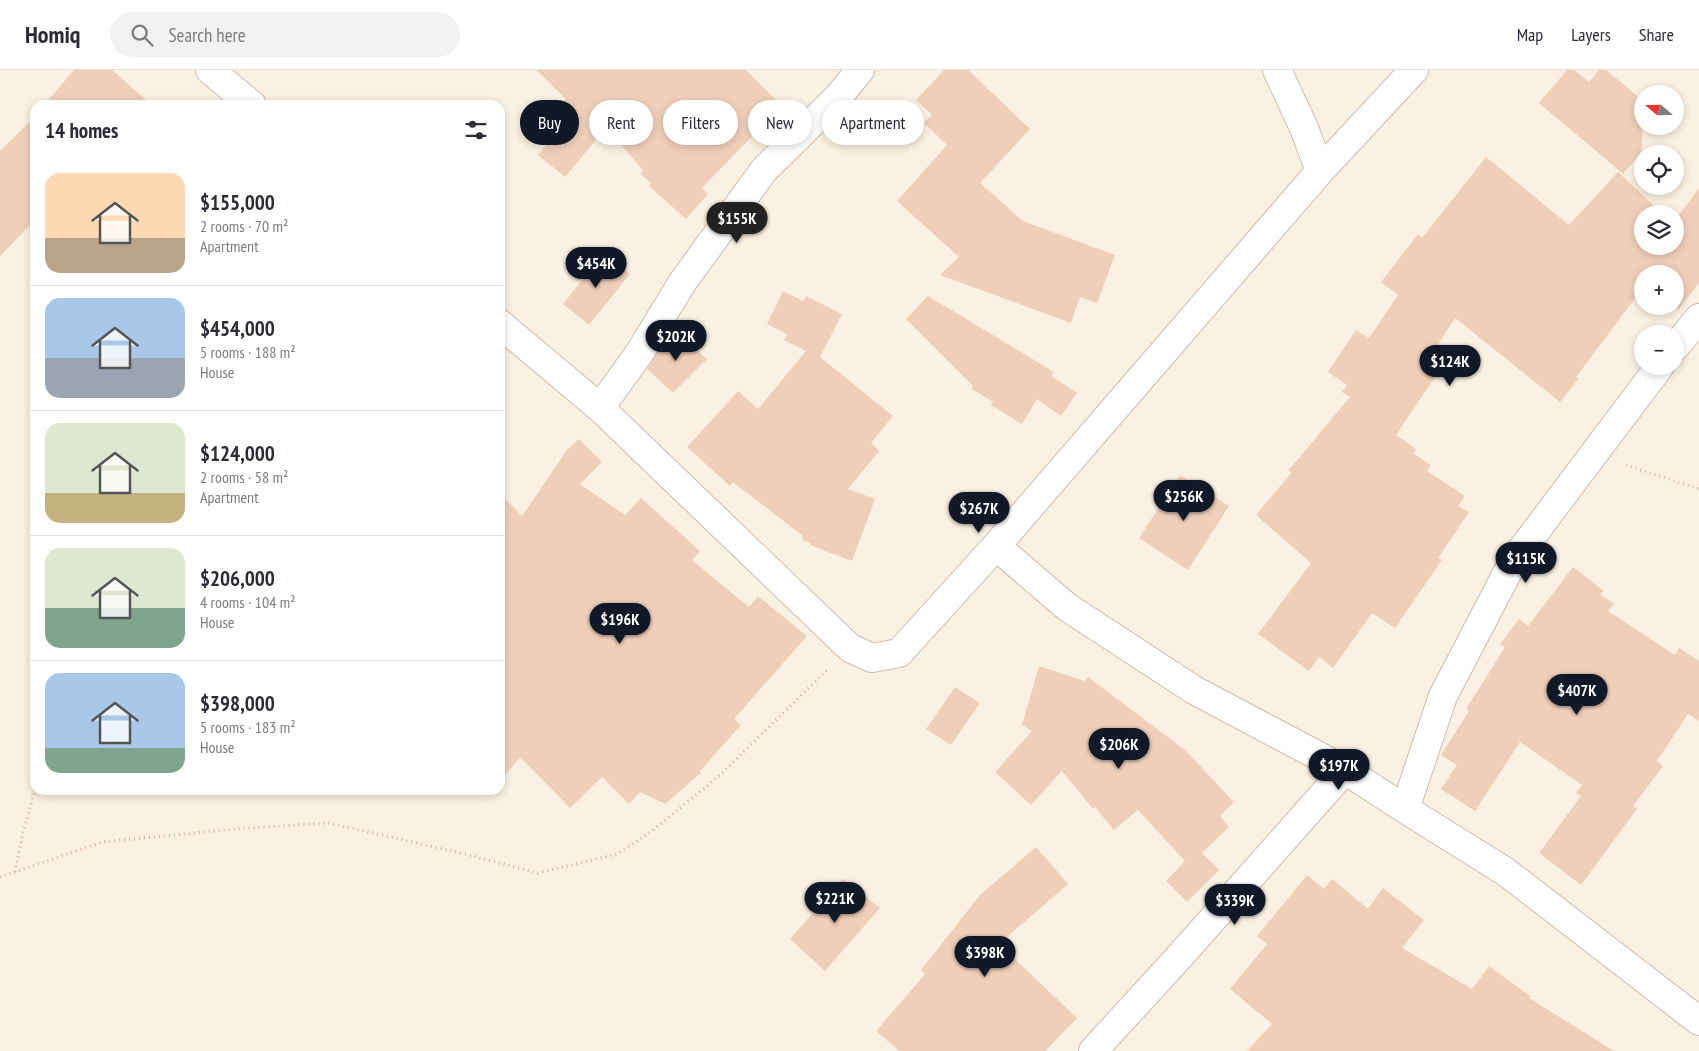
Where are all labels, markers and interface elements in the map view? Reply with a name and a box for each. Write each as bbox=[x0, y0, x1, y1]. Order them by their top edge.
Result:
search box bbox=[110, 12, 460, 57]
text: Homiq bbox=[25, 19, 80, 50]
icon: search bbox=[128, 21, 156, 49]
text: Search here bbox=[168, 23, 246, 47]
text: Map bbox=[1517, 23, 1543, 46]
text: Layers bbox=[1571, 23, 1611, 46]
text: Share bbox=[1639, 23, 1674, 46]
north arrow bbox=[1634, 85, 1684, 135]
map controls bbox=[1634, 85, 1684, 375]
chip: Buy bbox=[520, 100, 579, 145]
chip: Rent bbox=[589, 100, 653, 145]
chip: Filters bbox=[663, 100, 738, 145]
chip: New bbox=[748, 100, 812, 145]
chip: Apartment bbox=[822, 100, 924, 145]
icon: filters bbox=[462, 116, 490, 144]
text: 14 homes bbox=[45, 117, 118, 144]
button: locate bbox=[1634, 145, 1684, 195]
text: $155,000 bbox=[200, 189, 275, 216]
icon: home bbox=[85, 193, 145, 253]
pin: $155K bbox=[702, 202, 772, 244]
button: layers bbox=[1634, 205, 1684, 255]
text: $155K bbox=[718, 208, 756, 228]
text: 2 rooms · 70 m² bbox=[200, 216, 288, 236]
text: Apartment bbox=[200, 236, 259, 256]
pin: $454K bbox=[561, 246, 631, 289]
text: $454K bbox=[577, 253, 615, 273]
button: + bbox=[1634, 265, 1684, 315]
text: $454,000 bbox=[200, 315, 275, 342]
icon: home bbox=[85, 318, 145, 378]
pin: $202K bbox=[641, 320, 711, 362]
button: − bbox=[1634, 325, 1684, 375]
text: $202K bbox=[657, 326, 695, 346]
text: 5 rooms · 188 m² bbox=[200, 342, 296, 362]
pin: $124K bbox=[1415, 344, 1485, 387]
text: $124K bbox=[1431, 351, 1469, 371]
text: House bbox=[200, 362, 234, 382]
text: $124,000 bbox=[200, 440, 275, 467]
icon: home bbox=[85, 443, 145, 503]
text: 2 rooms · 58 m² bbox=[200, 467, 288, 487]
pin: $256K bbox=[1149, 480, 1219, 522]
text: $256K bbox=[1165, 486, 1203, 506]
text: Apartment bbox=[200, 487, 259, 507]
pin: $267K bbox=[944, 492, 1014, 534]
text: $267K bbox=[960, 498, 998, 518]
pin: $115K bbox=[1491, 542, 1561, 584]
text: $115K bbox=[1507, 548, 1545, 568]
text: $206,000 bbox=[200, 565, 275, 592]
icon: home bbox=[85, 568, 145, 628]
text: 4 rooms · 104 m² bbox=[200, 592, 296, 612]
pin: $196K bbox=[585, 602, 655, 645]
text: $196K bbox=[601, 609, 639, 629]
text: House bbox=[200, 612, 234, 632]
pin: $407K bbox=[1542, 674, 1612, 716]
text: $407K bbox=[1558, 680, 1596, 700]
text: $398,000 bbox=[200, 690, 275, 717]
icon: home bbox=[85, 693, 145, 753]
text: 5 rooms · 183 m² bbox=[200, 717, 296, 737]
pin: $206K bbox=[1084, 728, 1154, 770]
text: $206K bbox=[1100, 734, 1138, 754]
text: House bbox=[200, 737, 234, 757]
pin: $197K bbox=[1304, 748, 1374, 791]
text: $197K bbox=[1320, 755, 1358, 775]
pin: $221K bbox=[800, 882, 870, 924]
pin: $339K bbox=[1200, 884, 1270, 926]
text: $221K bbox=[816, 888, 854, 908]
text: $339K bbox=[1216, 890, 1254, 910]
pin: $398K bbox=[950, 936, 1020, 978]
text: $398K bbox=[966, 942, 1004, 962]

